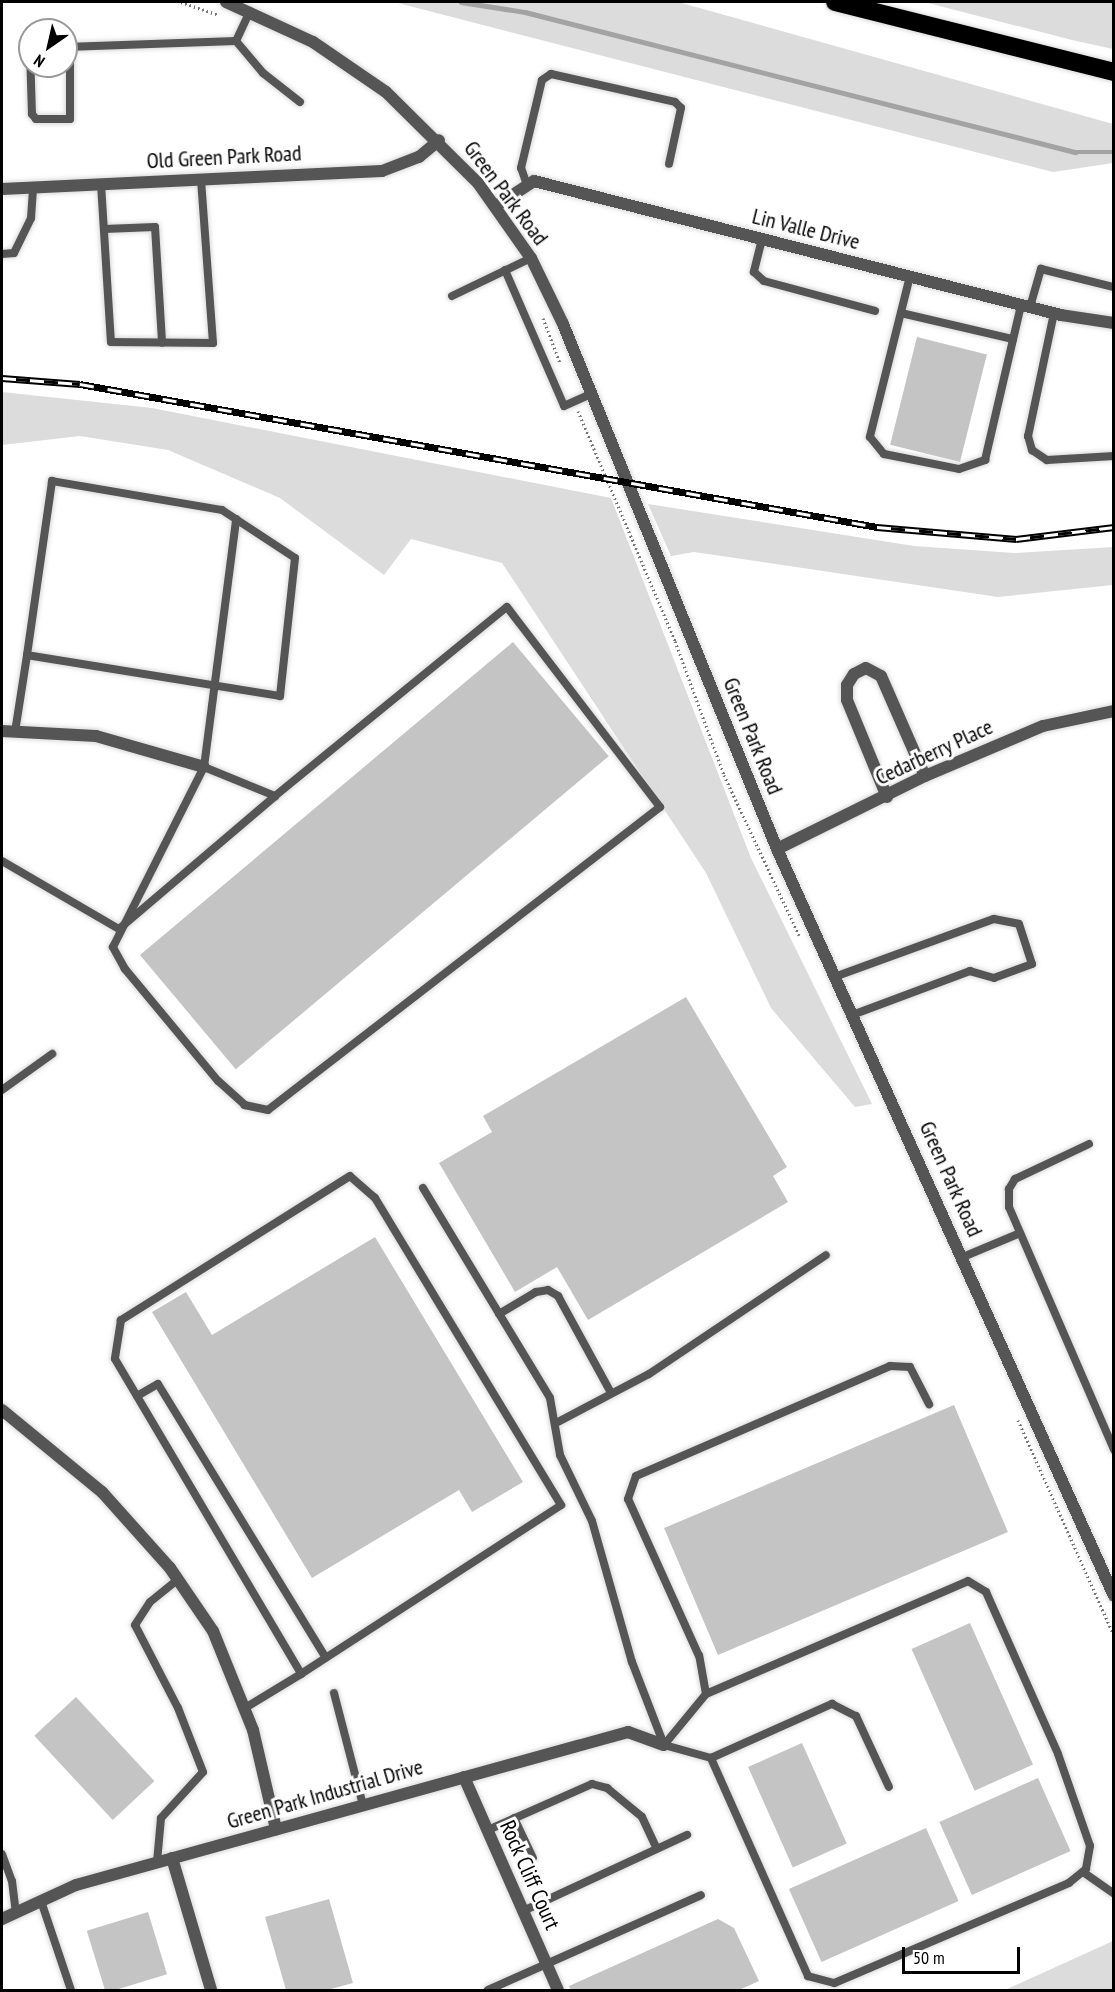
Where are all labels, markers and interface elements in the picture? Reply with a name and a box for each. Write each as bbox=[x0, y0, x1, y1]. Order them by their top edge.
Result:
north arrow bbox=[18, 18, 78, 78]
text: N bbox=[30, 51, 48, 72]
street label: Green Park Road bbox=[458, 136, 554, 250]
street label: Old Green Park Road bbox=[146, 140, 302, 174]
street label: Lin Valle Drive bbox=[749, 203, 863, 255]
street label: Green Park Road bbox=[718, 674, 788, 798]
street label: Cedarberry Place bbox=[871, 713, 997, 791]
street label: Green Park Road bbox=[914, 1117, 988, 1241]
street label: Green Park Industrial Drive bbox=[224, 1753, 426, 1835]
street label: Rock Cliff Court bbox=[494, 1816, 566, 1934]
scale bar bbox=[905, 1935, 1024, 1973]
text: 50 m bbox=[913, 1946, 945, 1969]

